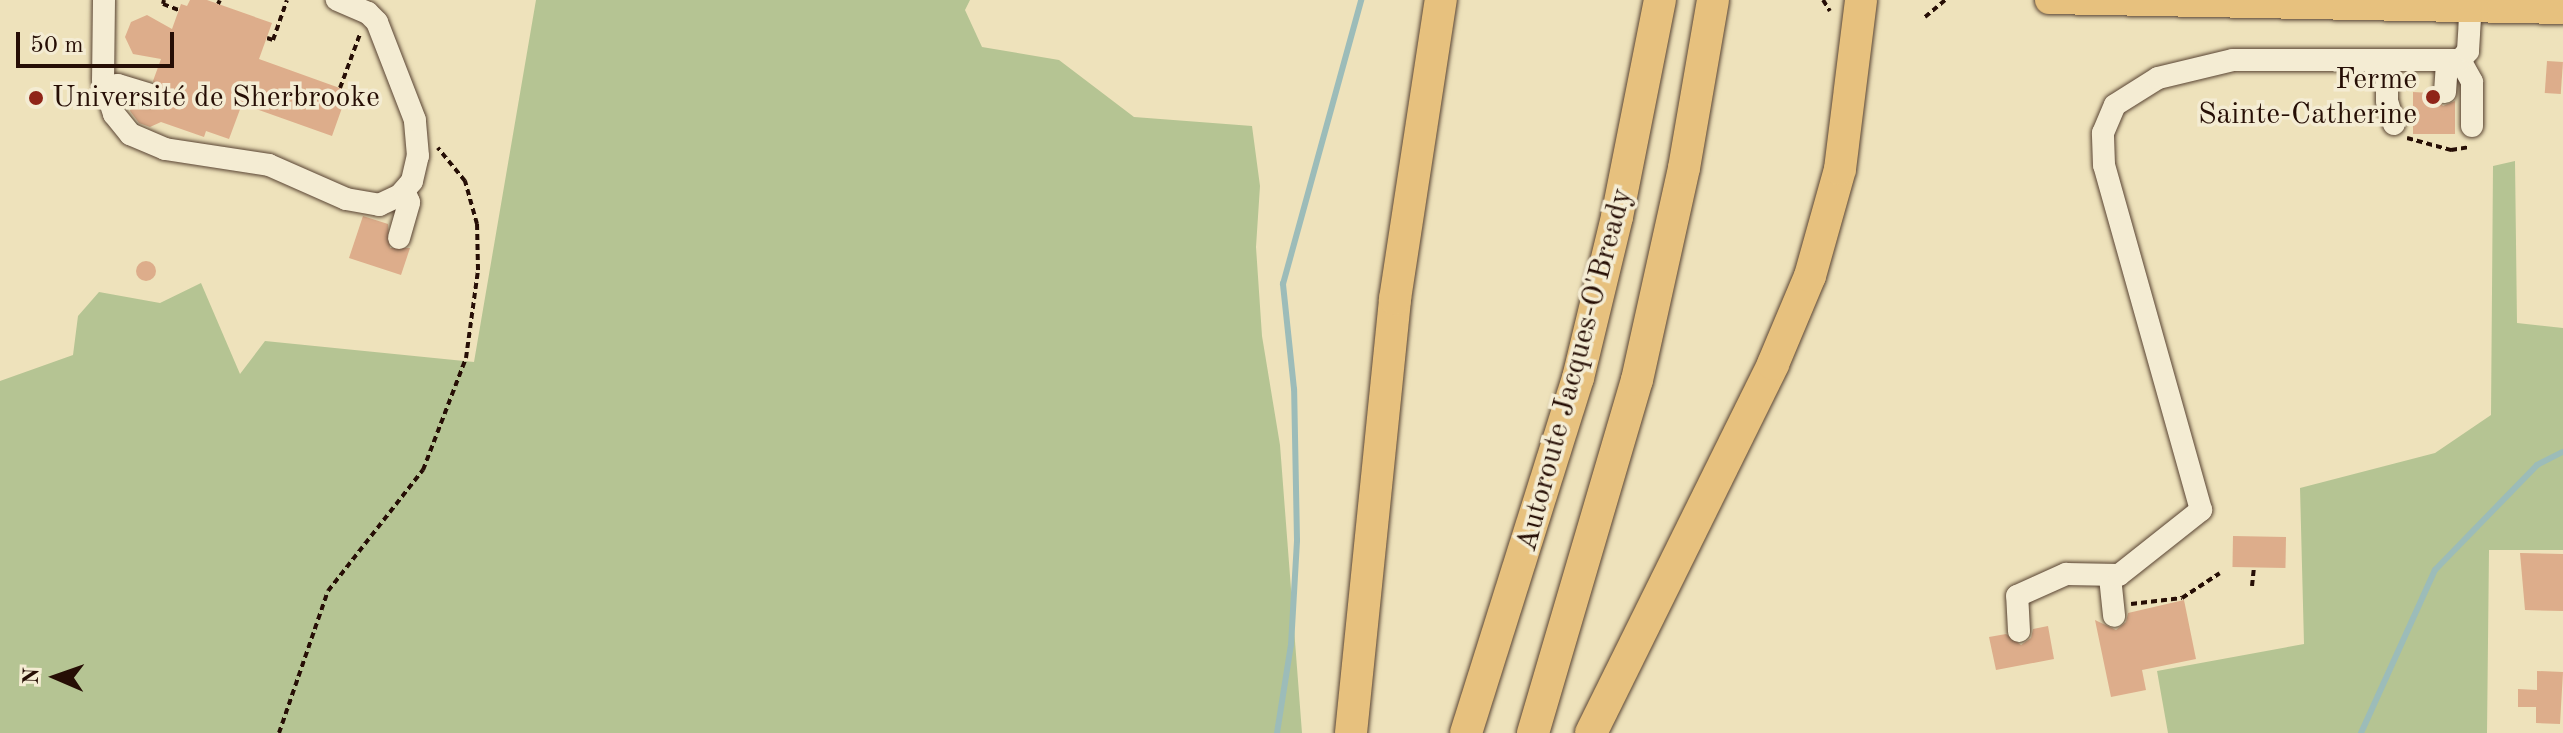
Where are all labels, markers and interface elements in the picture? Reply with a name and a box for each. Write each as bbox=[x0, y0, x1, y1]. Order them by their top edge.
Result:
scale bar bbox=[20, 16, 178, 66]
text: 50 m bbox=[30, 34, 84, 58]
place label: Ferme Sainte-Catherine bbox=[2198, 62, 2417, 132]
place label: Université de Sherbrooke bbox=[52, 80, 380, 116]
marker: Ferme Sainte-Catherine bbox=[2424, 88, 2442, 106]
marker: Université de Sherbrooke bbox=[27, 89, 45, 107]
street label: Autoroute Jacques-O'Bready bbox=[1509, 184, 1641, 556]
north arrow bbox=[16, 637, 96, 717]
text: N bbox=[21, 667, 43, 685]

